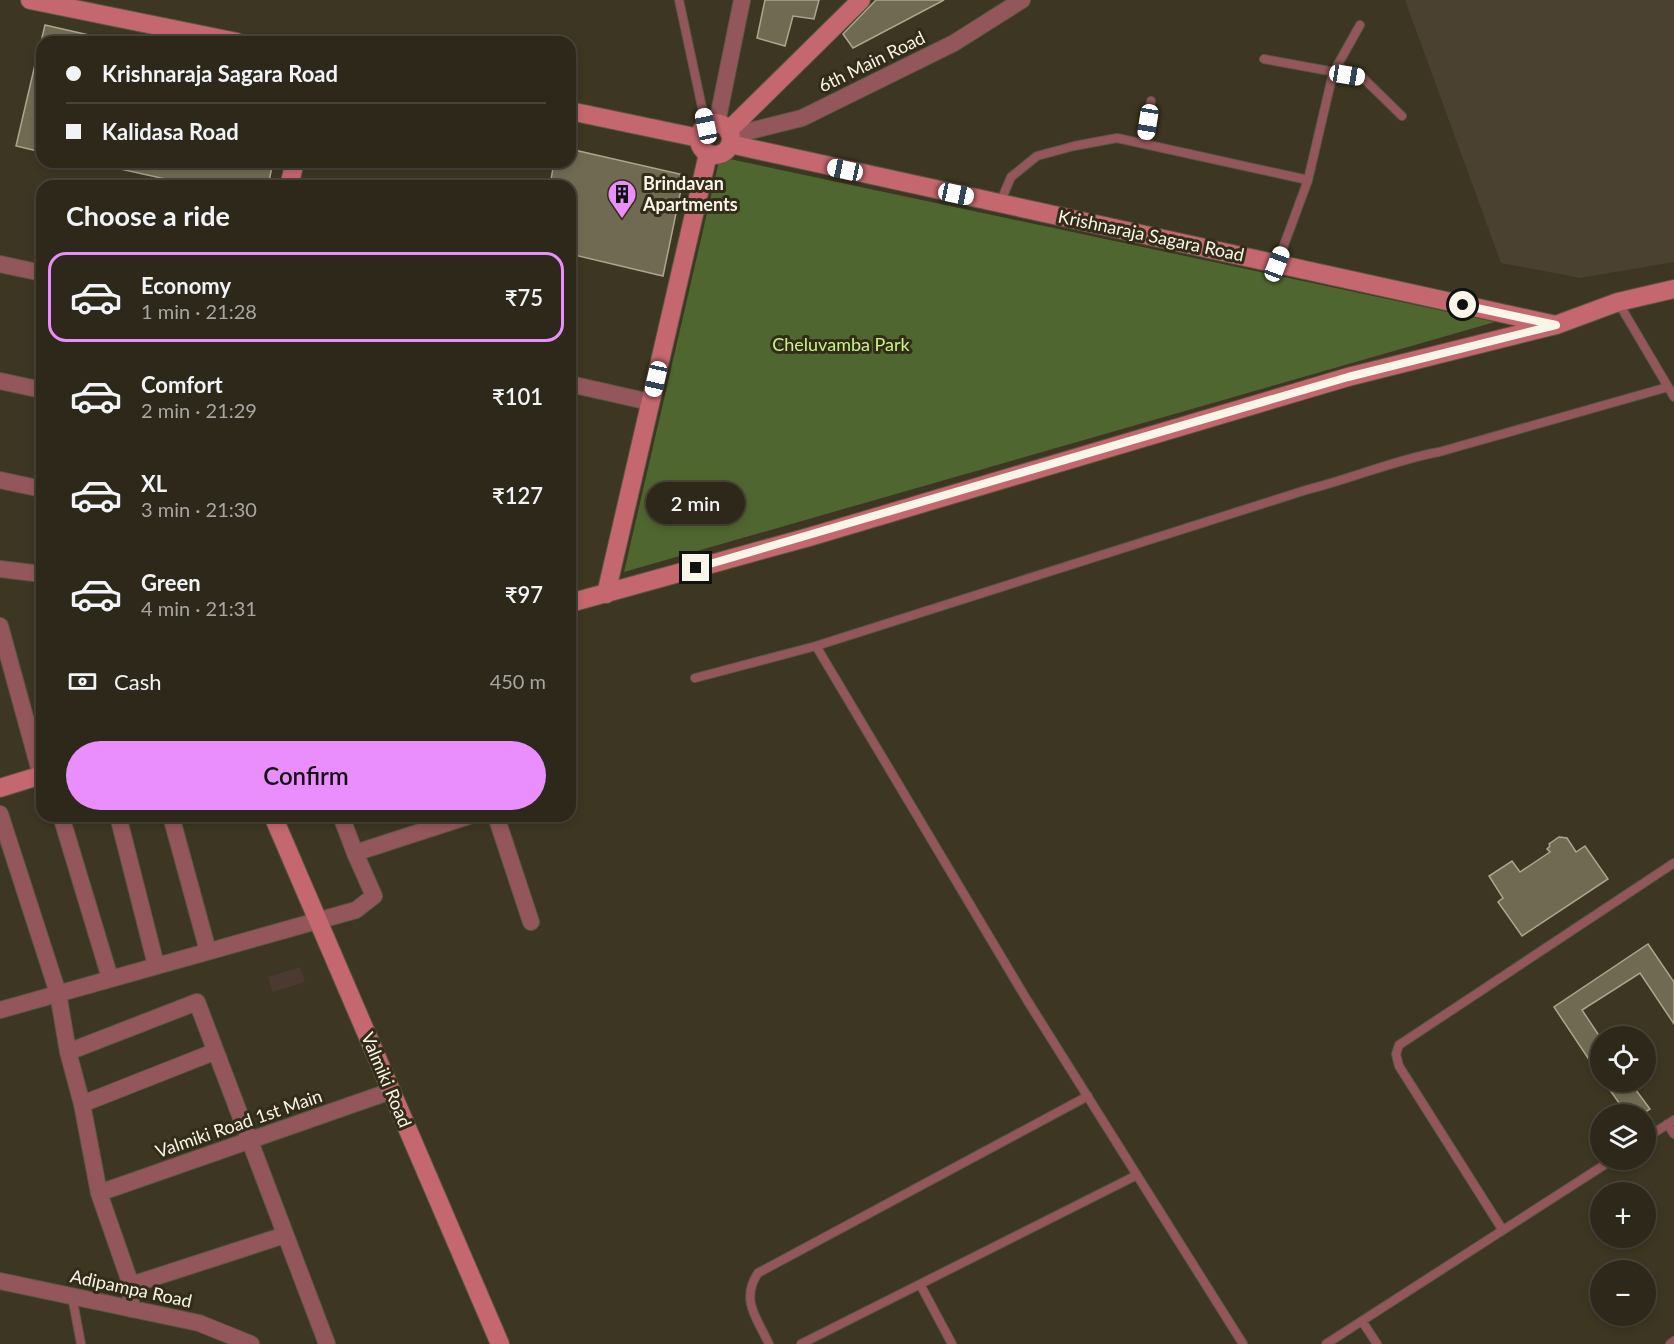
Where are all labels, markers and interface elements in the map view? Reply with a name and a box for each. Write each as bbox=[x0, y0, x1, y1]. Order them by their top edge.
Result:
street label: 6th Main Road bbox=[815, 26, 928, 96]
text: Krishnaraja Sagara Road bbox=[102, 60, 338, 87]
car bbox=[1328, 63, 1366, 87]
car bbox=[1136, 103, 1160, 141]
car bbox=[693, 107, 719, 145]
text: Kalidasa Road bbox=[102, 118, 239, 145]
car bbox=[826, 157, 864, 183]
place label: Brindavan Apartments bbox=[642, 172, 738, 215]
building icon: Brindavan Apartments bbox=[606, 178, 638, 220]
car bbox=[937, 181, 975, 207]
text: Choose a ride bbox=[66, 199, 230, 232]
street label: Krishnaraja Sagara Road bbox=[1056, 205, 1246, 265]
car bbox=[1262, 244, 1292, 284]
icon: car bbox=[69, 270, 123, 324]
text: Economy bbox=[141, 272, 231, 299]
text: ₹75 bbox=[505, 284, 543, 311]
route start bbox=[1449, 291, 1476, 318]
text: 1 min · 21:28 bbox=[141, 299, 257, 323]
park label: Cheluvamba Park bbox=[772, 333, 911, 355]
car bbox=[643, 359, 669, 399]
icon: car bbox=[69, 369, 123, 423]
text: Comfort bbox=[141, 371, 223, 398]
text: ₹101 bbox=[492, 383, 543, 410]
text: 2 min · 21:29 bbox=[141, 398, 257, 422]
icon: car bbox=[69, 468, 123, 522]
text: XL bbox=[141, 470, 167, 497]
callout: 2 min bbox=[646, 481, 746, 523]
text: ₹127 bbox=[492, 482, 543, 509]
text: 2 min bbox=[671, 491, 720, 515]
text: 3 min · 21:30 bbox=[141, 497, 257, 521]
route end bbox=[682, 554, 709, 581]
icon: car bbox=[69, 567, 123, 621]
text: Green bbox=[141, 569, 201, 596]
text: ₹97 bbox=[505, 581, 543, 608]
text: 4 min · 21:31 bbox=[141, 596, 257, 620]
icon: cash bbox=[66, 665, 99, 698]
text: Cash bbox=[114, 668, 161, 695]
text: 450 m bbox=[490, 669, 546, 693]
button: Confirm bbox=[66, 741, 546, 810]
map controls bbox=[1590, 1026, 1656, 1326]
button: locate bbox=[1590, 1026, 1656, 1092]
street label: Valmiki Road bbox=[357, 1029, 417, 1130]
street label: Valmiki Road 1st Main bbox=[152, 1084, 325, 1162]
button: layers bbox=[1590, 1104, 1656, 1170]
button: + bbox=[1590, 1182, 1656, 1248]
button: − bbox=[1590, 1260, 1656, 1326]
street label: Adipampa Road bbox=[68, 1264, 194, 1312]

